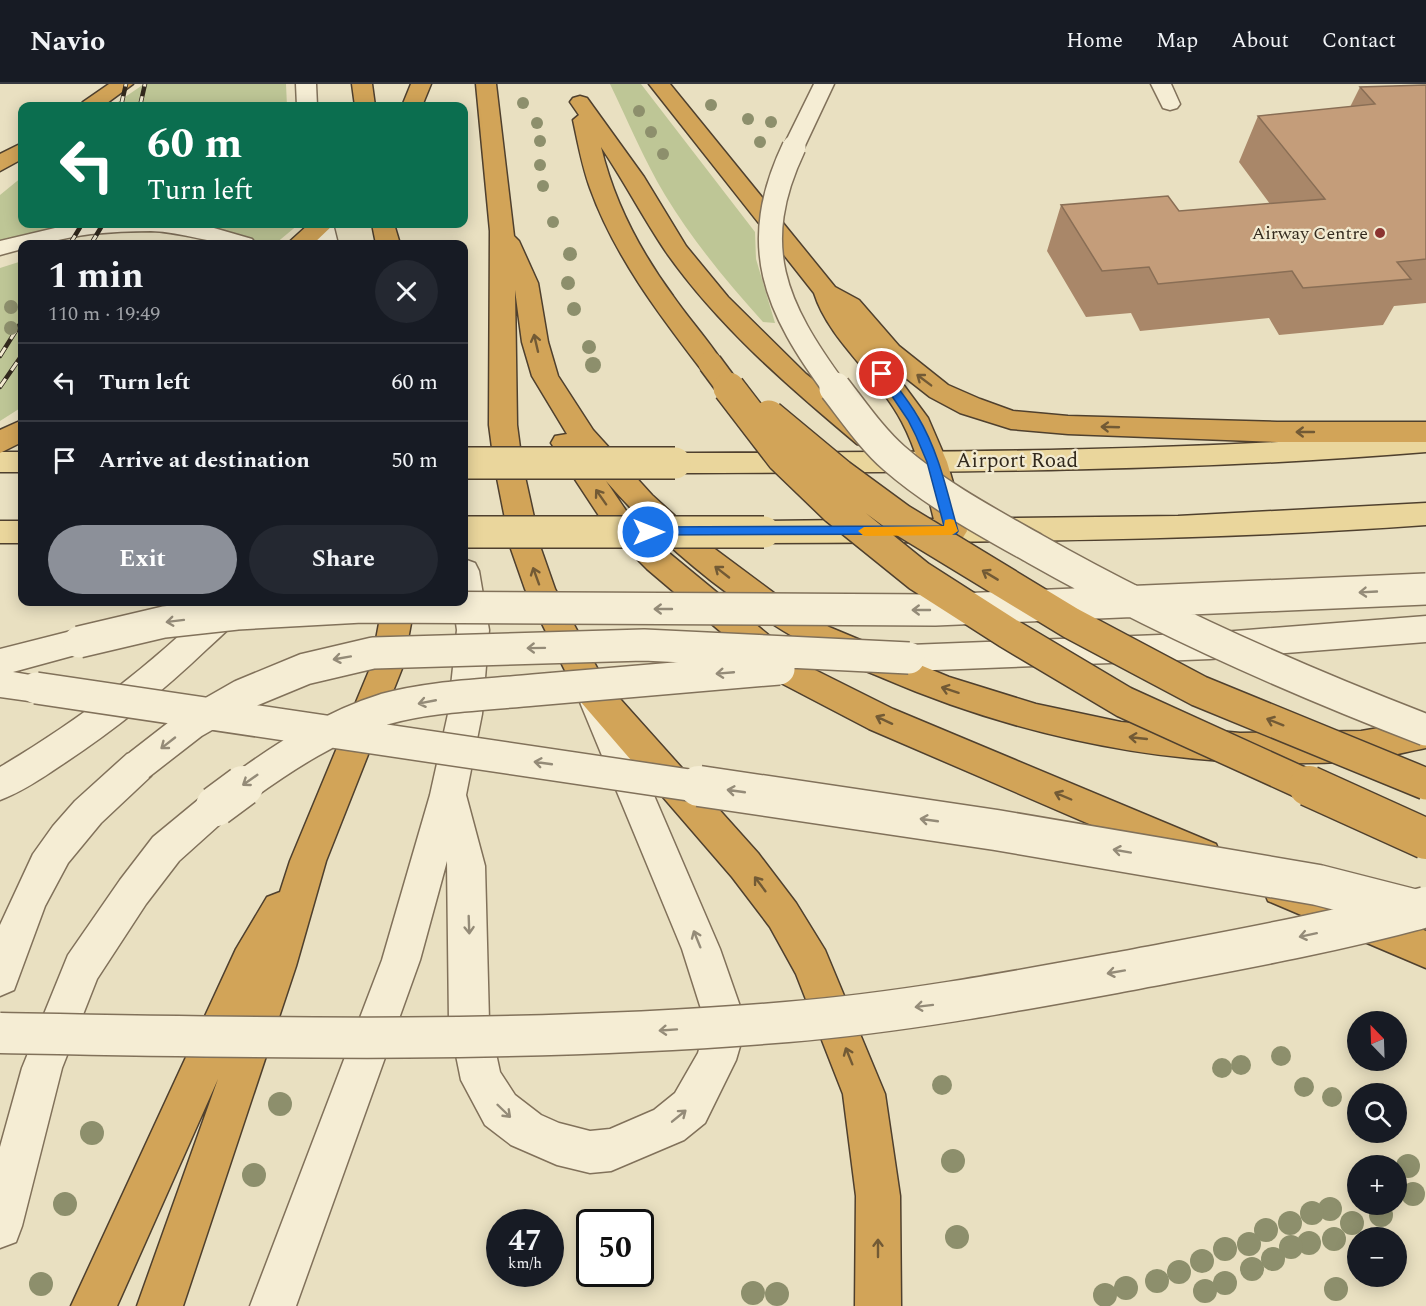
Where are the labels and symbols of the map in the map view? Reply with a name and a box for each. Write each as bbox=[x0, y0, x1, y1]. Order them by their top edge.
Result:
place label: Airway Centre bbox=[1252, 220, 1368, 247]
marker: Airway Centre bbox=[1373, 226, 1387, 240]
one-way arrow bbox=[530, 334, 542, 353]
pin bbox=[856, 348, 907, 399]
one-way arrow bbox=[917, 374, 933, 386]
one-way arrow bbox=[1100, 421, 1120, 432]
one-way arrow bbox=[1295, 426, 1315, 438]
street label: Airport Road bbox=[956, 445, 1078, 477]
one-way arrow bbox=[595, 490, 607, 506]
position arrow bbox=[616, 500, 680, 564]
one-way arrow bbox=[714, 566, 730, 579]
one-way arrow bbox=[529, 567, 540, 586]
one-way arrow bbox=[982, 569, 999, 581]
one-way arrow bbox=[1358, 586, 1378, 597]
one-way arrow bbox=[654, 603, 674, 615]
one-way arrow bbox=[911, 604, 931, 616]
one-way arrow bbox=[165, 616, 185, 627]
one-way arrow bbox=[527, 642, 547, 653]
one-way arrow bbox=[332, 653, 352, 664]
one-way arrow bbox=[716, 668, 736, 679]
one-way arrow bbox=[941, 684, 960, 695]
one-way arrow bbox=[418, 697, 437, 708]
one-way arrow bbox=[875, 713, 893, 725]
one-way arrow bbox=[1266, 716, 1284, 727]
one-way arrow bbox=[1129, 732, 1149, 743]
one-way arrow bbox=[160, 736, 176, 749]
one-way arrow bbox=[534, 757, 554, 768]
one-way arrow bbox=[243, 774, 259, 786]
one-way arrow bbox=[727, 786, 747, 797]
one-way arrow bbox=[1054, 790, 1073, 801]
one-way arrow bbox=[920, 814, 940, 825]
one-way arrow bbox=[1112, 846, 1132, 857]
one-way arrow bbox=[753, 877, 766, 893]
one-way arrow bbox=[463, 914, 474, 934]
one-way arrow bbox=[691, 930, 702, 948]
one-way arrow bbox=[1299, 930, 1318, 941]
one-way arrow bbox=[1107, 967, 1127, 978]
one-way arrow bbox=[915, 1000, 935, 1011]
north arrow bbox=[1347, 1011, 1407, 1071]
one-way arrow bbox=[658, 1024, 678, 1035]
one-way arrow bbox=[842, 1048, 853, 1066]
one-way arrow bbox=[496, 1104, 511, 1118]
one-way arrow bbox=[671, 1110, 687, 1123]
speed limit sign: 50 bbox=[576, 1209, 654, 1287]
one-way arrow bbox=[872, 1238, 884, 1258]

